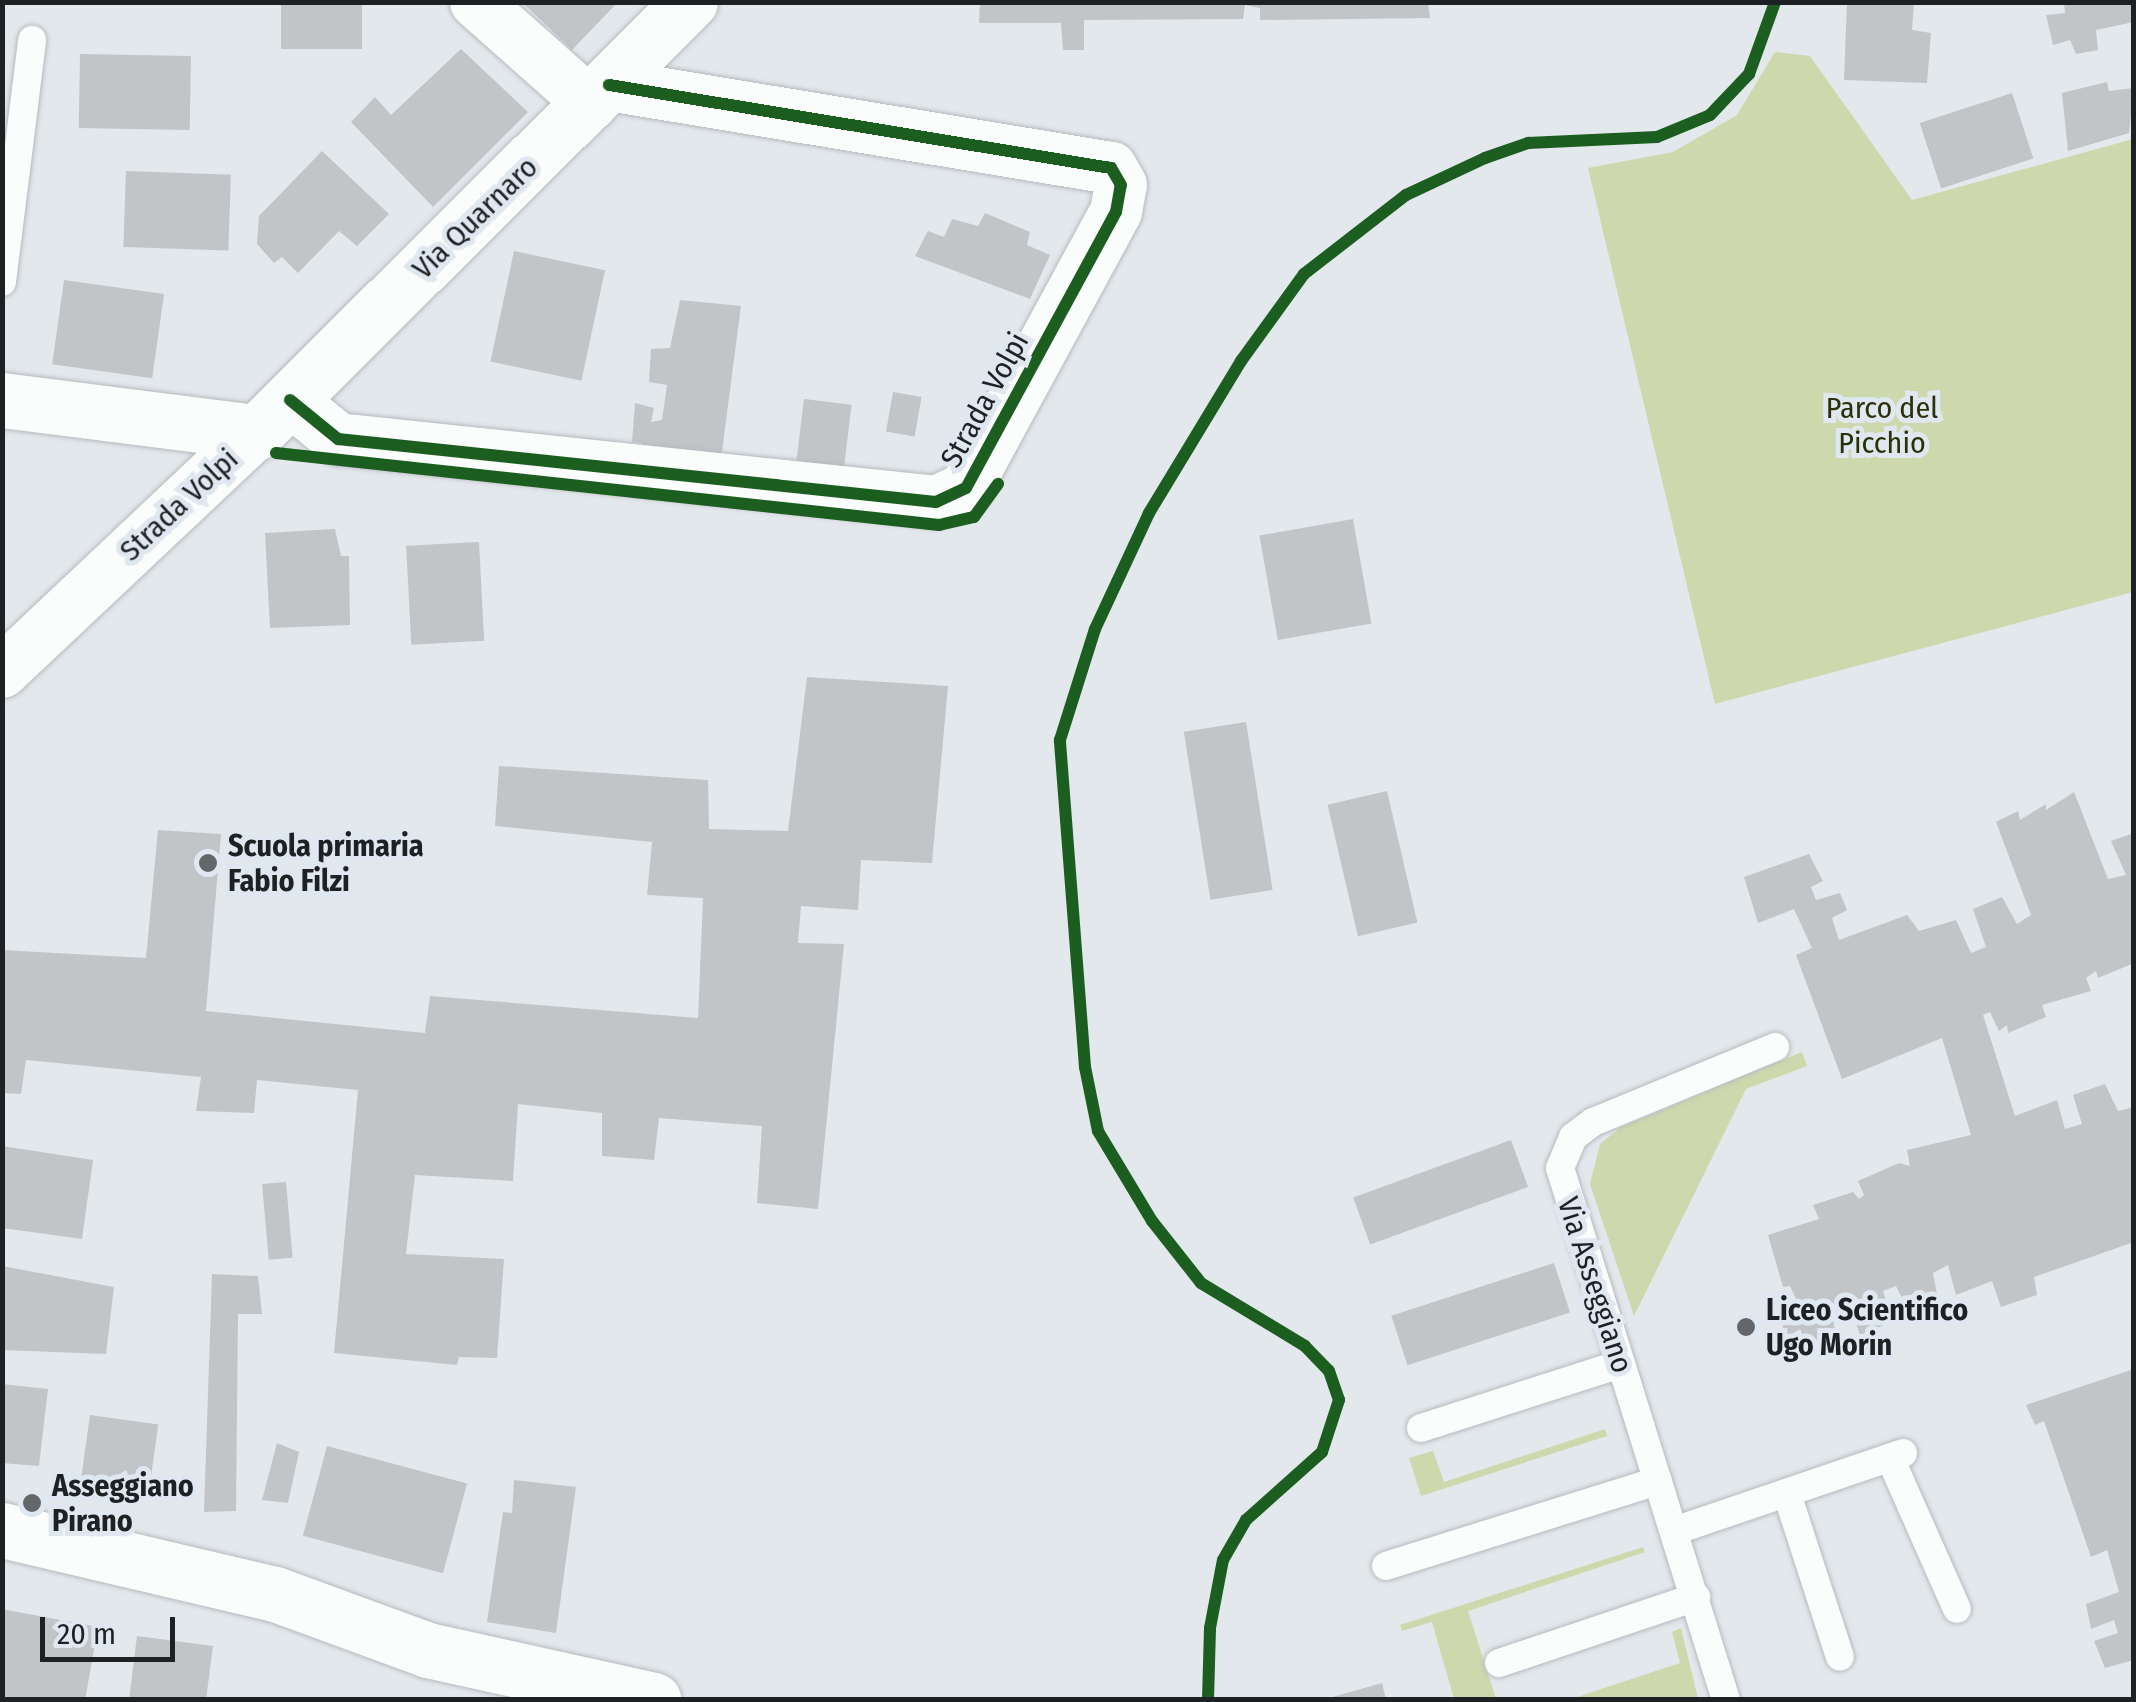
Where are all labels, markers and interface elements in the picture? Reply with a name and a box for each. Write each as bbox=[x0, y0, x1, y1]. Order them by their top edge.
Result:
street label: Via Quarnaro bbox=[405, 149, 545, 287]
street label: Strada Volpi bbox=[933, 326, 1037, 474]
park label: Parco del Picchio bbox=[1826, 390, 1938, 460]
street label: Strada Volpi bbox=[112, 441, 246, 569]
place label: Scuola primaria Fabio Filzi bbox=[228, 828, 424, 898]
marker: Scuola primaria Fabio Filzi bbox=[197, 852, 219, 874]
street label: Via Asseggiano bbox=[1550, 1193, 1640, 1377]
place label: Liceo Scientifico Ugo Morin bbox=[1766, 1292, 1968, 1362]
marker: Liceo Scientifico Ugo Morin bbox=[1735, 1316, 1757, 1338]
place label: Asseggiano Pirano bbox=[52, 1468, 194, 1538]
marker: Asseggiano Pirano bbox=[21, 1492, 43, 1514]
scale bar bbox=[45, 1597, 180, 1659]
text: 20 m bbox=[57, 1616, 116, 1652]

